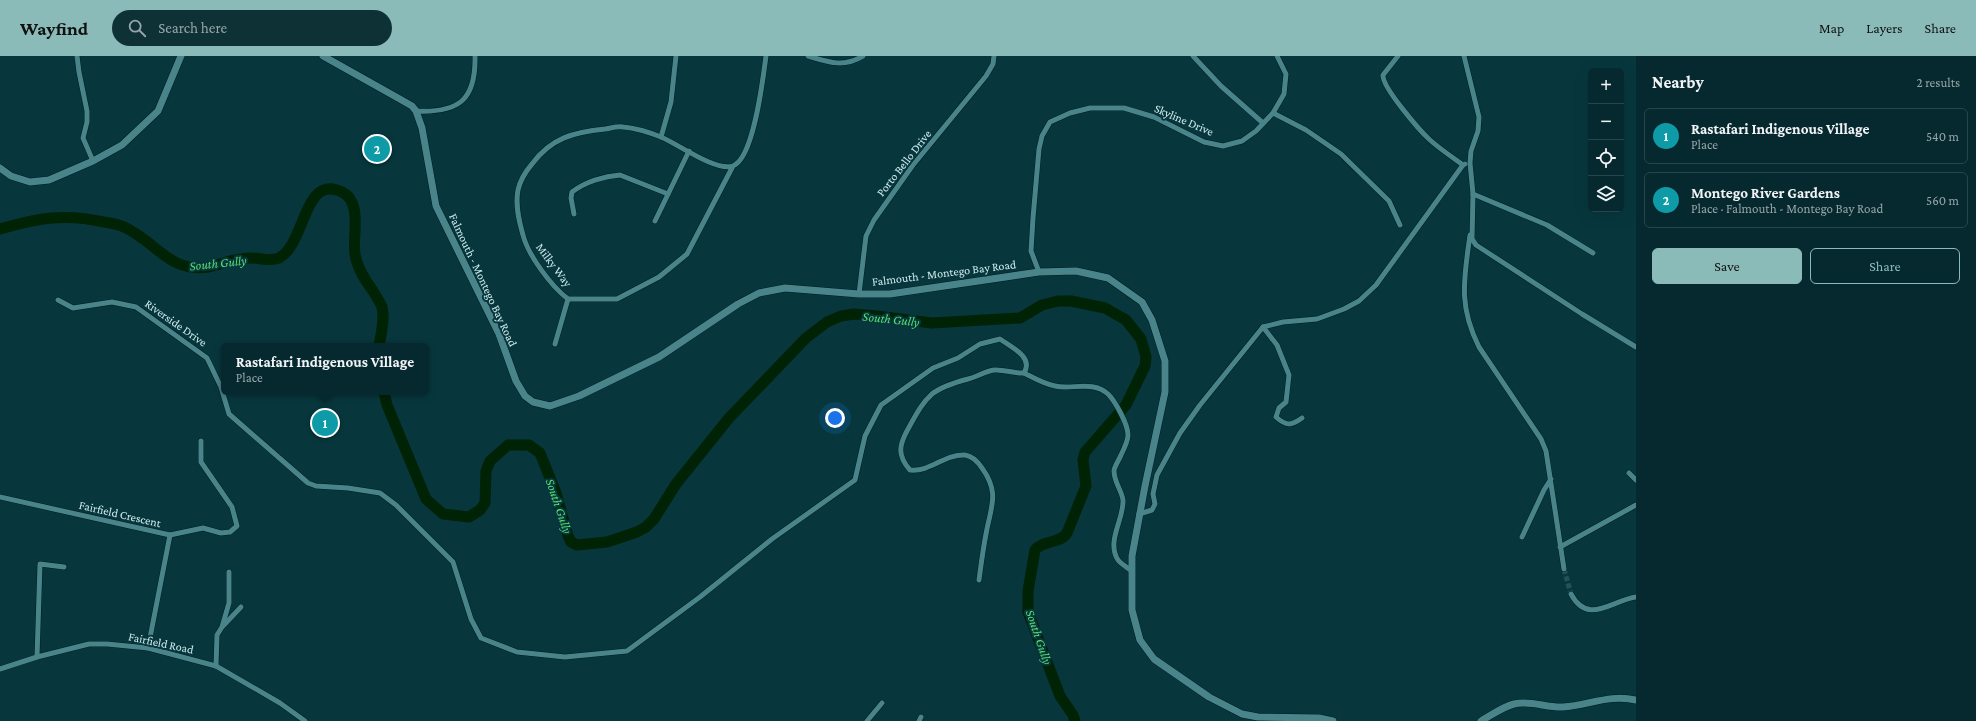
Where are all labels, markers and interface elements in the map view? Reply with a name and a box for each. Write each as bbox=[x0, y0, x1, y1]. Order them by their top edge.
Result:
search box bbox=[112, 10, 392, 46]
icon: search bbox=[126, 17, 148, 39]
text: Wayfind bbox=[20, 18, 88, 39]
text: Search here bbox=[158, 20, 227, 36]
text: Map bbox=[1819, 20, 1844, 36]
text: Layers bbox=[1866, 20, 1903, 36]
text: Share bbox=[1925, 20, 1956, 36]
map controls bbox=[1588, 68, 1624, 212]
button: + bbox=[1588, 68, 1624, 104]
text: Nearby bbox=[1652, 73, 1704, 92]
text: 2 results bbox=[1917, 75, 1960, 90]
street label: Skyline Drive bbox=[1152, 101, 1216, 139]
button: − bbox=[1588, 104, 1624, 140]
text: Rastafari Indigenous Village bbox=[1691, 121, 1870, 137]
street label: Porto Bello Drive bbox=[874, 127, 934, 199]
text: 1 bbox=[1664, 129, 1668, 144]
text: 540 m bbox=[1926, 129, 1959, 144]
pin: 2 bbox=[364, 134, 390, 164]
text: Place bbox=[1691, 137, 1718, 152]
button: locate bbox=[1588, 140, 1624, 176]
button: layers bbox=[1588, 176, 1624, 212]
text: Montego River Gardens bbox=[1691, 185, 1840, 201]
text: 2 bbox=[1663, 193, 1669, 208]
text: 560 m bbox=[1926, 193, 1959, 208]
text: Place · Falmouth - Montego Bay Road bbox=[1691, 201, 1883, 216]
street label: Falmouth - Montego Bay Road bbox=[446, 211, 520, 349]
street label: Milky Way bbox=[533, 240, 575, 290]
button: Save bbox=[1652, 248, 1802, 284]
button: Share bbox=[1810, 248, 1960, 284]
water label: South Gully bbox=[189, 252, 248, 273]
street label: Falmouth - Montego Bay Road bbox=[871, 257, 1018, 289]
street label: Riverside Drive bbox=[142, 296, 210, 350]
water label: South Gully bbox=[862, 309, 921, 330]
popup bbox=[221, 343, 429, 395]
text: Rastafari Indigenous Village bbox=[236, 354, 414, 370]
text: Place bbox=[236, 370, 263, 385]
pin: 1 bbox=[312, 408, 338, 438]
your location bbox=[825, 408, 845, 428]
water label: South Gully bbox=[543, 477, 576, 536]
street label: Fairfield Crescent bbox=[78, 498, 163, 530]
water label: South Gully bbox=[1023, 608, 1056, 667]
street label: Fairfield Road bbox=[127, 629, 196, 657]

